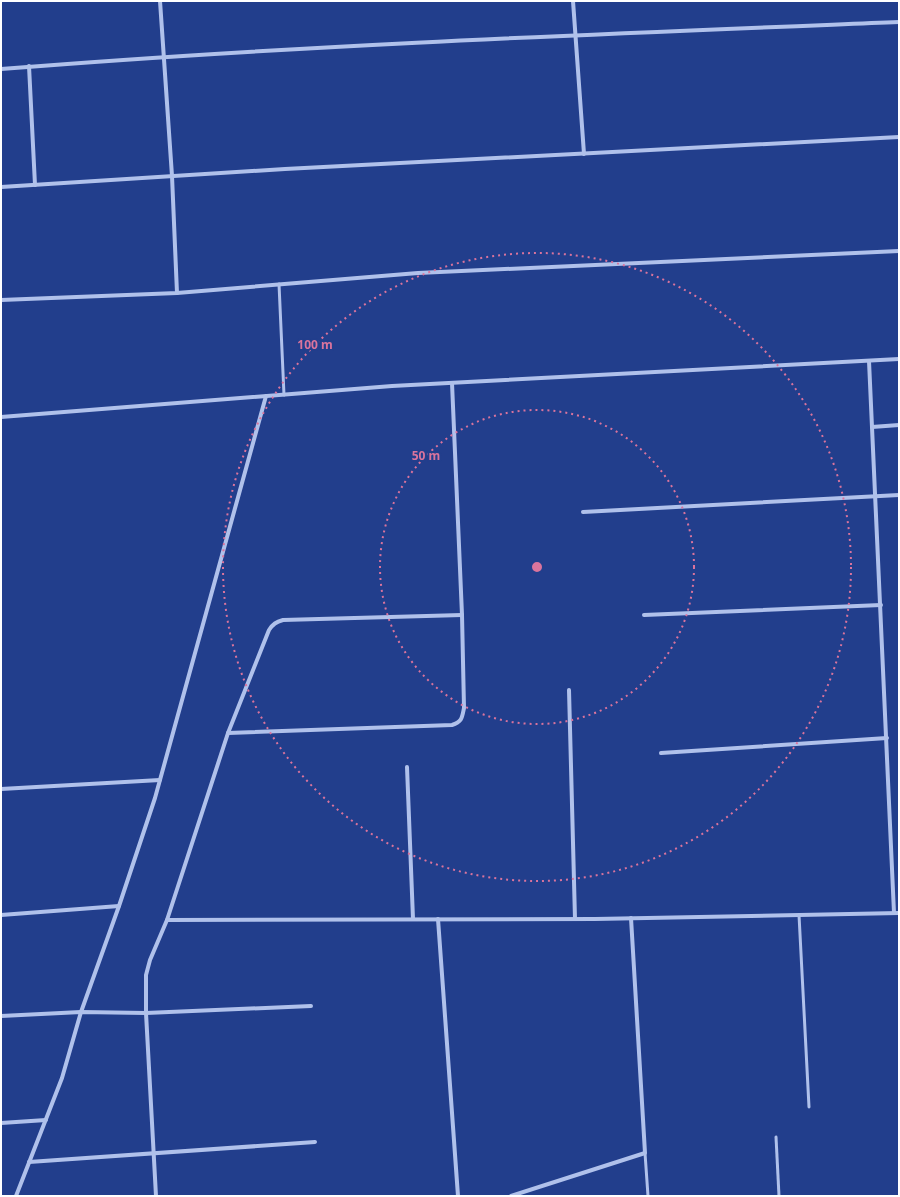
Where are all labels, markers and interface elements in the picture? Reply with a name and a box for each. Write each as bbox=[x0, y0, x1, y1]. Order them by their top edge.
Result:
text: 100 m bbox=[297, 336, 333, 353]
text: 50 m bbox=[412, 447, 440, 464]
centre of rings bbox=[530, 560, 544, 574]

